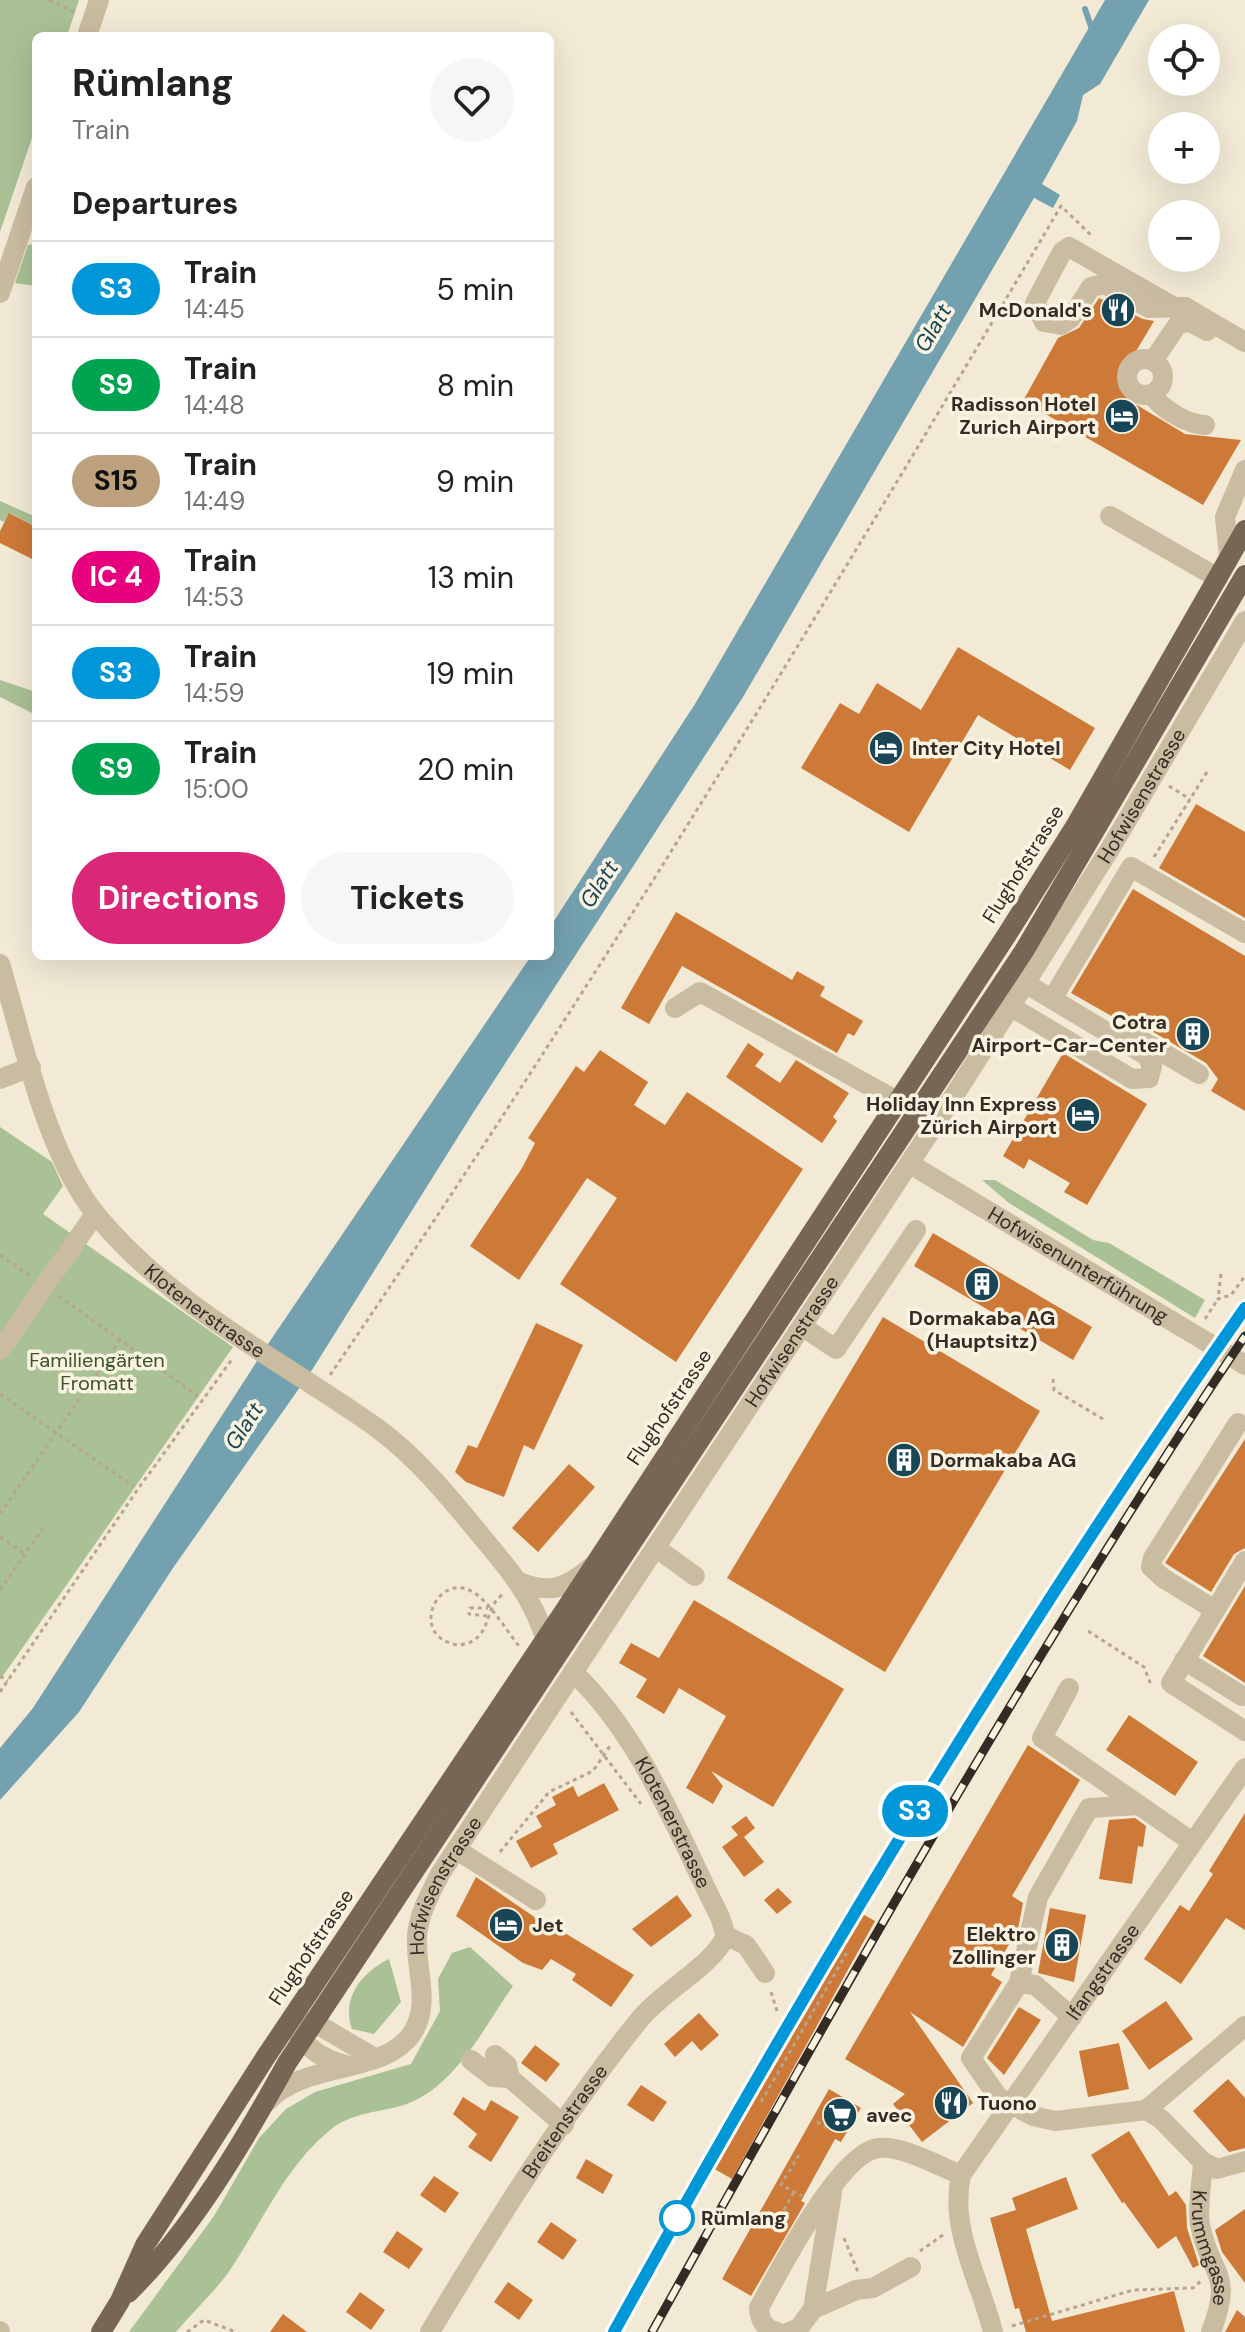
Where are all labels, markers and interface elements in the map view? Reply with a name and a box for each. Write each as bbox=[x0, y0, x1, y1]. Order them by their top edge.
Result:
map controls bbox=[1148, 24, 1220, 272]
button: locate bbox=[1148, 24, 1220, 96]
text: Rümlang bbox=[72, 58, 234, 108]
button: heart bbox=[430, 58, 514, 142]
button: + bbox=[1148, 112, 1220, 184]
text: Train bbox=[72, 113, 130, 147]
text: Departures bbox=[72, 184, 238, 223]
button: − bbox=[1148, 200, 1220, 272]
text: Train bbox=[184, 253, 257, 292]
text: S3 bbox=[99, 270, 133, 307]
text: 5 min bbox=[437, 270, 514, 309]
restaurant icon: McDonald's bbox=[1099, 291, 1137, 329]
text: 14:45 bbox=[184, 292, 245, 326]
place label: McDonald's bbox=[979, 297, 1092, 323]
water label: Glatt bbox=[908, 298, 959, 357]
text: Train bbox=[184, 349, 257, 388]
text: S9 bbox=[99, 366, 133, 403]
text: 8 min bbox=[437, 366, 514, 405]
text: 14:48 bbox=[184, 388, 245, 422]
place label: Radisson Hotel Zurich Airport bbox=[951, 391, 1096, 440]
hotel icon: Radisson Hotel Zurich Airport bbox=[1103, 397, 1141, 435]
text: Train bbox=[184, 445, 257, 484]
text: S15 bbox=[94, 462, 138, 499]
text: 9 min bbox=[436, 462, 514, 501]
text: 14:49 bbox=[184, 484, 245, 518]
text: Train bbox=[184, 541, 257, 580]
text: IC 4 bbox=[89, 558, 143, 595]
text: 13 min bbox=[428, 558, 514, 597]
text: 14:53 bbox=[184, 580, 244, 614]
text: Train bbox=[184, 637, 257, 676]
text: S3 bbox=[99, 654, 133, 691]
text: 19 min bbox=[427, 654, 514, 693]
text: 14:59 bbox=[184, 676, 245, 710]
street label: Hofwisenstrasse bbox=[1091, 724, 1192, 868]
hotel icon: Inter City Hotel bbox=[867, 729, 905, 767]
text: Train bbox=[184, 733, 257, 772]
place label: Inter City Hotel bbox=[912, 735, 1061, 761]
text: S9 bbox=[99, 750, 133, 787]
text: 20 min bbox=[417, 750, 514, 789]
text: 15:00 bbox=[184, 772, 249, 806]
street label: Flughofstrasse bbox=[976, 800, 1070, 928]
button: Directions bbox=[72, 852, 285, 944]
button: Tickets bbox=[301, 852, 514, 944]
water label: Glatt bbox=[573, 854, 625, 913]
place label: Cotra Airport-Car-Center bbox=[972, 1009, 1167, 1058]
building icon: Cotra Airport-Car-Center bbox=[1174, 1015, 1212, 1053]
place label: Holiday Inn Express Zürich Airport bbox=[866, 1091, 1057, 1140]
hotel icon: Holiday Inn Express Zürich Airport bbox=[1064, 1096, 1102, 1134]
street label: Hofwisenunterführung bbox=[983, 1201, 1173, 1329]
street label: Klotenerstrasse bbox=[139, 1258, 270, 1364]
building icon: Dormakaba AG (Hauptsitz) bbox=[963, 1265, 1001, 1303]
street label: Hofwisenstrasse bbox=[739, 1270, 845, 1412]
place label: Dormakaba AG (Hauptsitz) bbox=[909, 1305, 1055, 1354]
street label: Flughofstrasse bbox=[621, 1344, 717, 1470]
park label: Familiengärten Fromatt bbox=[29, 1347, 165, 1396]
water label: Glatt bbox=[218, 1396, 270, 1455]
building icon: Dormakaba AG bbox=[885, 1441, 923, 1479]
place label: Dormakaba AG bbox=[930, 1447, 1076, 1473]
street label: Klotenerstrasse bbox=[629, 1752, 717, 1893]
line badge: S3 bbox=[879, 1785, 951, 1837]
text: S3 bbox=[898, 1792, 932, 1829]
street label: Hofwisenstrasse bbox=[404, 1811, 488, 1956]
street label: Flughofstrasse bbox=[263, 1884, 359, 2010]
hotel icon: Jet bbox=[487, 1906, 525, 1944]
place label: Jet bbox=[532, 1912, 563, 1938]
street label: Ifangstrasse bbox=[1060, 1918, 1145, 2025]
place label: Elektro Zollinger bbox=[952, 1921, 1036, 1970]
building icon: Elektro Zollinger bbox=[1043, 1926, 1081, 1964]
street label: Breitenstrasse bbox=[516, 2059, 613, 2183]
restaurant icon: Tuono bbox=[932, 2084, 970, 2122]
place label: Tuono bbox=[977, 2090, 1037, 2116]
supermarket icon: avec bbox=[821, 2096, 859, 2134]
place label: avec bbox=[866, 2102, 912, 2128]
street label: Krummgasse bbox=[1186, 2189, 1234, 2308]
marker: Rümlang bbox=[660, 2201, 694, 2235]
place label: Rümlang bbox=[701, 2205, 786, 2231]

